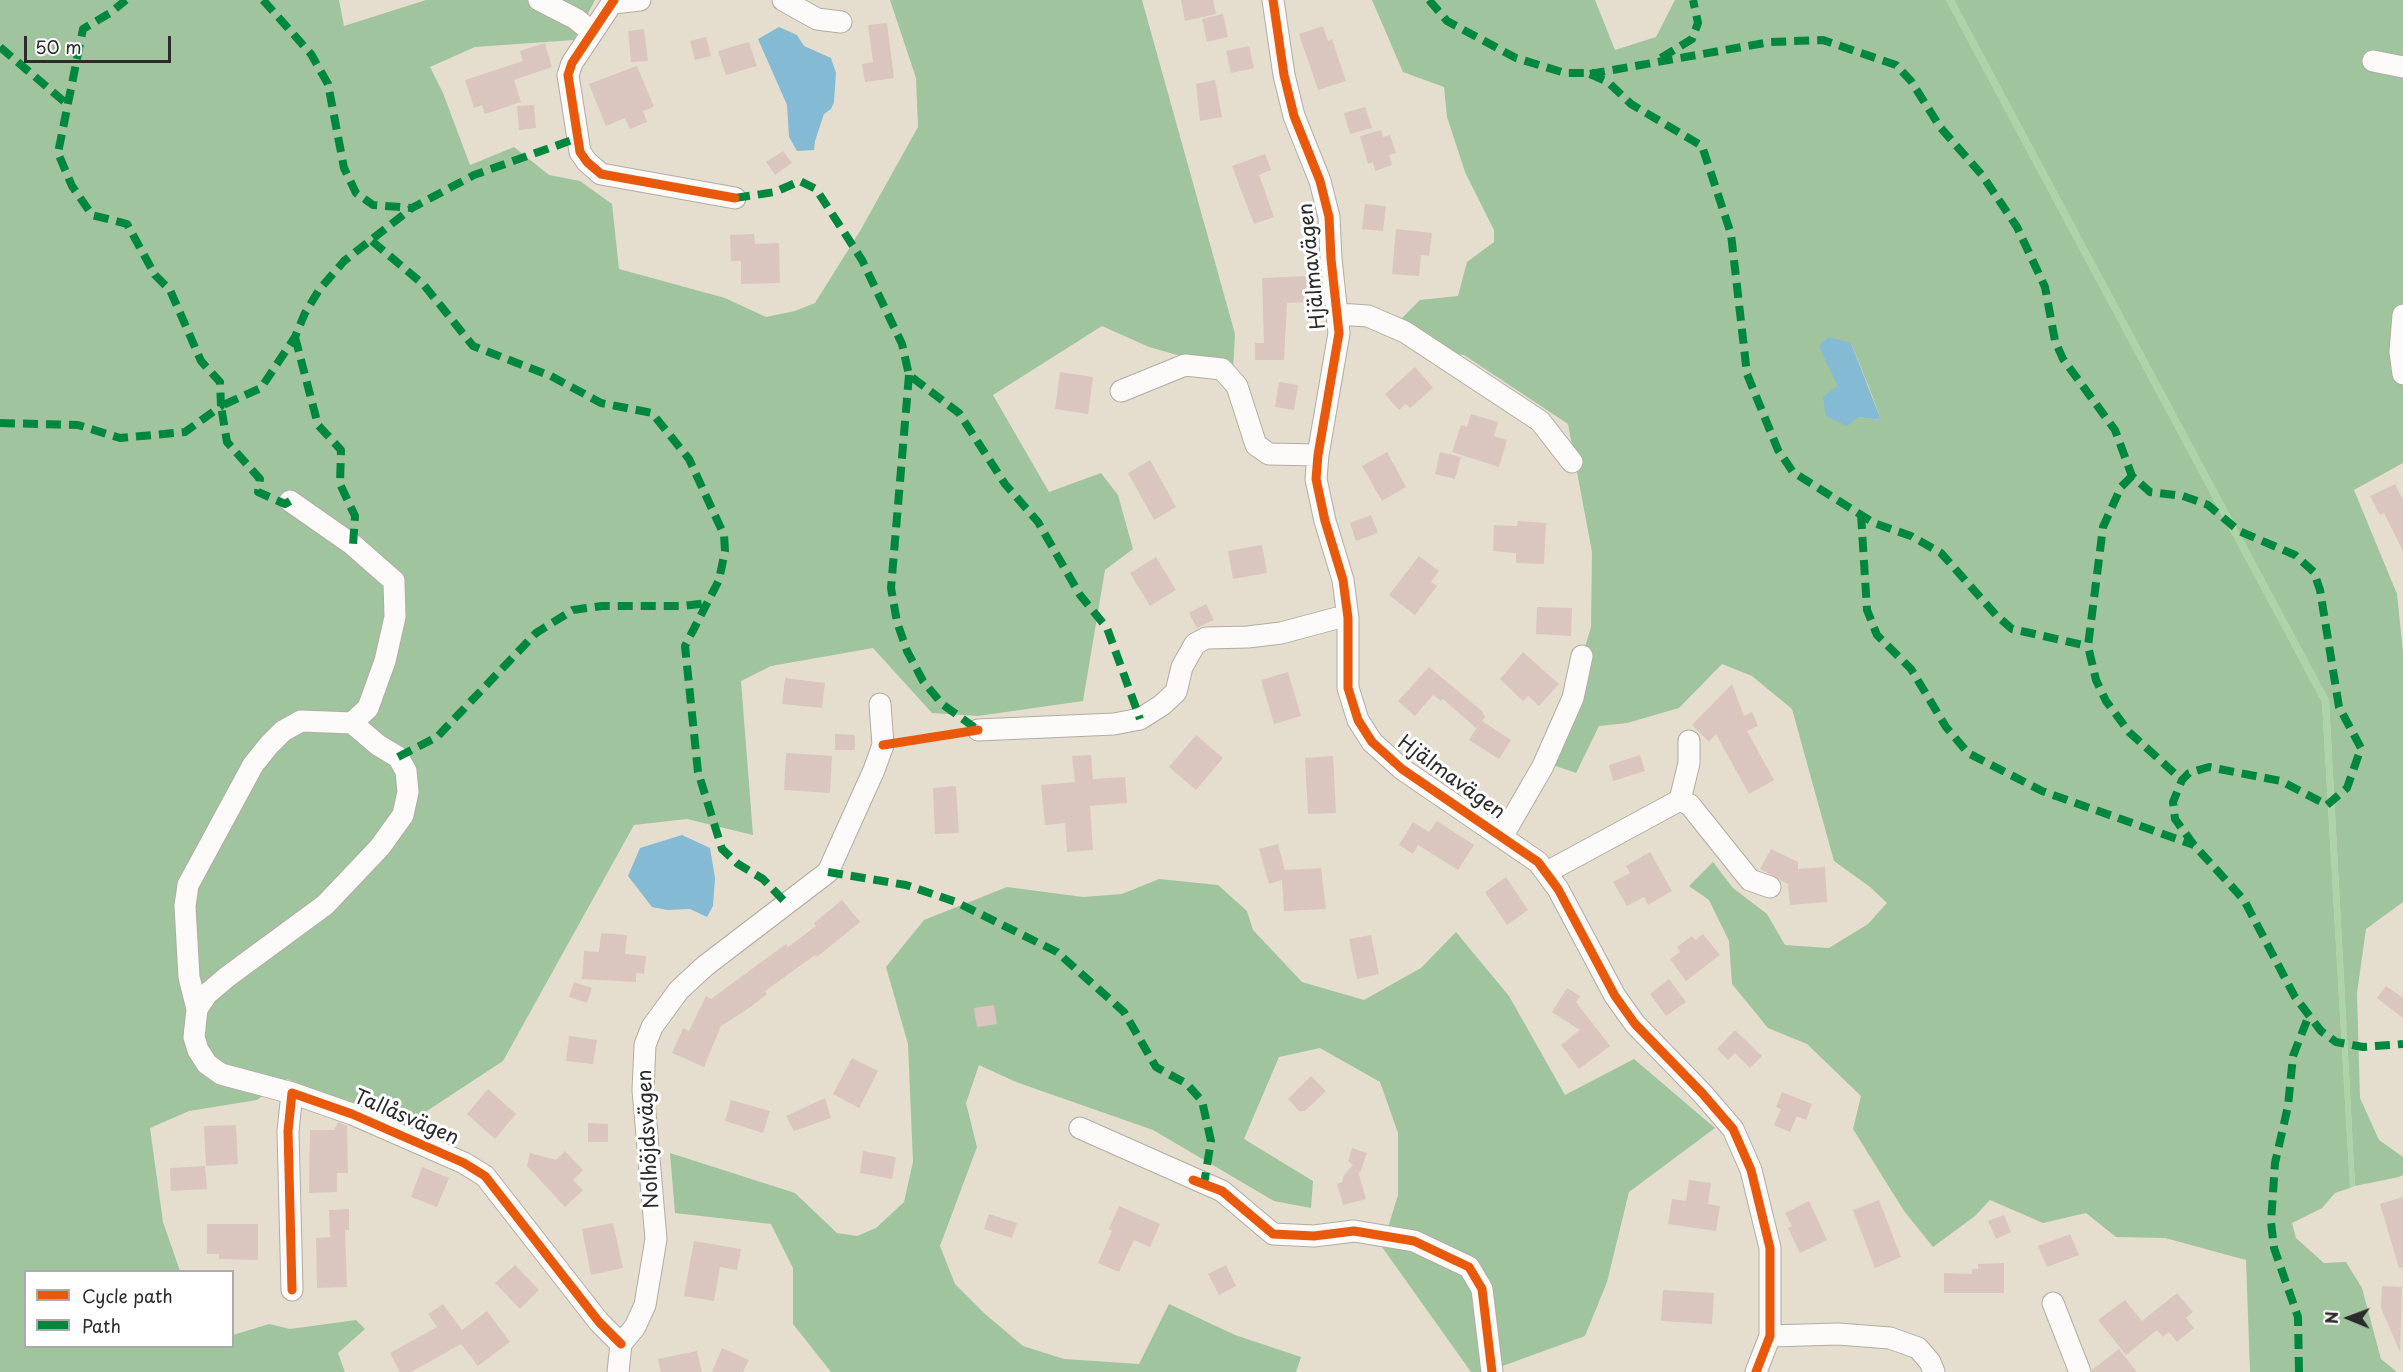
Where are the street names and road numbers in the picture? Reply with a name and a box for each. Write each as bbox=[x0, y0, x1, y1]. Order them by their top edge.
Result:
street label: Hjälmavägen bbox=[1294, 202, 1332, 330]
street label: Hjälmavägen bbox=[1393, 731, 1509, 825]
street label: Nolhöjdsvägen bbox=[633, 1069, 665, 1209]
street label: Tallåsvägen bbox=[350, 1085, 462, 1151]

